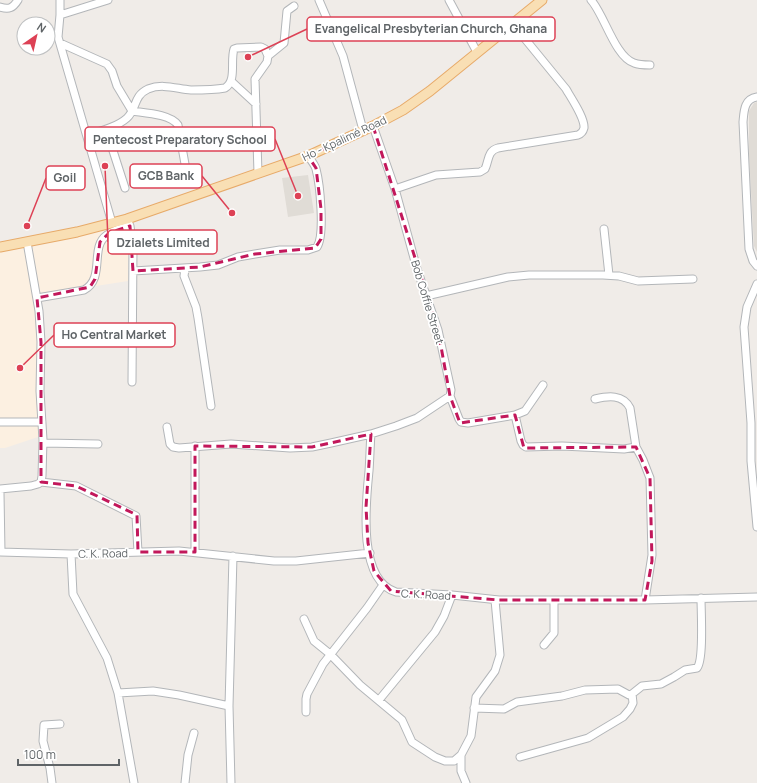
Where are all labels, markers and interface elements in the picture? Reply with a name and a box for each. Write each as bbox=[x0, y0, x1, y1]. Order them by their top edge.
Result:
north arrow bbox=[16, 16, 56, 56]
callout: Evangelical Presbyterian Church, Ghana bbox=[307, 17, 555, 41]
text: N bbox=[34, 19, 49, 36]
text: Evangelical Presbyterian Church, Ghana bbox=[315, 20, 547, 37]
street label: Ho - Kpalimé Road bbox=[299, 112, 389, 164]
callout: Pentecost Preparatory School bbox=[85, 127, 275, 151]
text: Pentecost Preparatory School bbox=[93, 131, 267, 148]
callout: GCB Bank bbox=[130, 164, 202, 188]
callout: Goil bbox=[46, 166, 85, 190]
text: GCB Bank bbox=[138, 167, 195, 184]
text: Goil bbox=[54, 169, 76, 186]
callout: Dzialets Limited bbox=[108, 230, 217, 254]
text: Dzialets Limited bbox=[116, 234, 210, 251]
street label: Bob Coffie Street bbox=[408, 258, 448, 346]
callout: Ho Central Market bbox=[54, 323, 175, 347]
text: Ho Central Market bbox=[61, 326, 167, 343]
street label: C. K. Road bbox=[78, 545, 128, 561]
street label: C. K. Road bbox=[401, 585, 451, 603]
scale bar bbox=[18, 741, 119, 767]
text: 100 m bbox=[24, 746, 56, 763]

